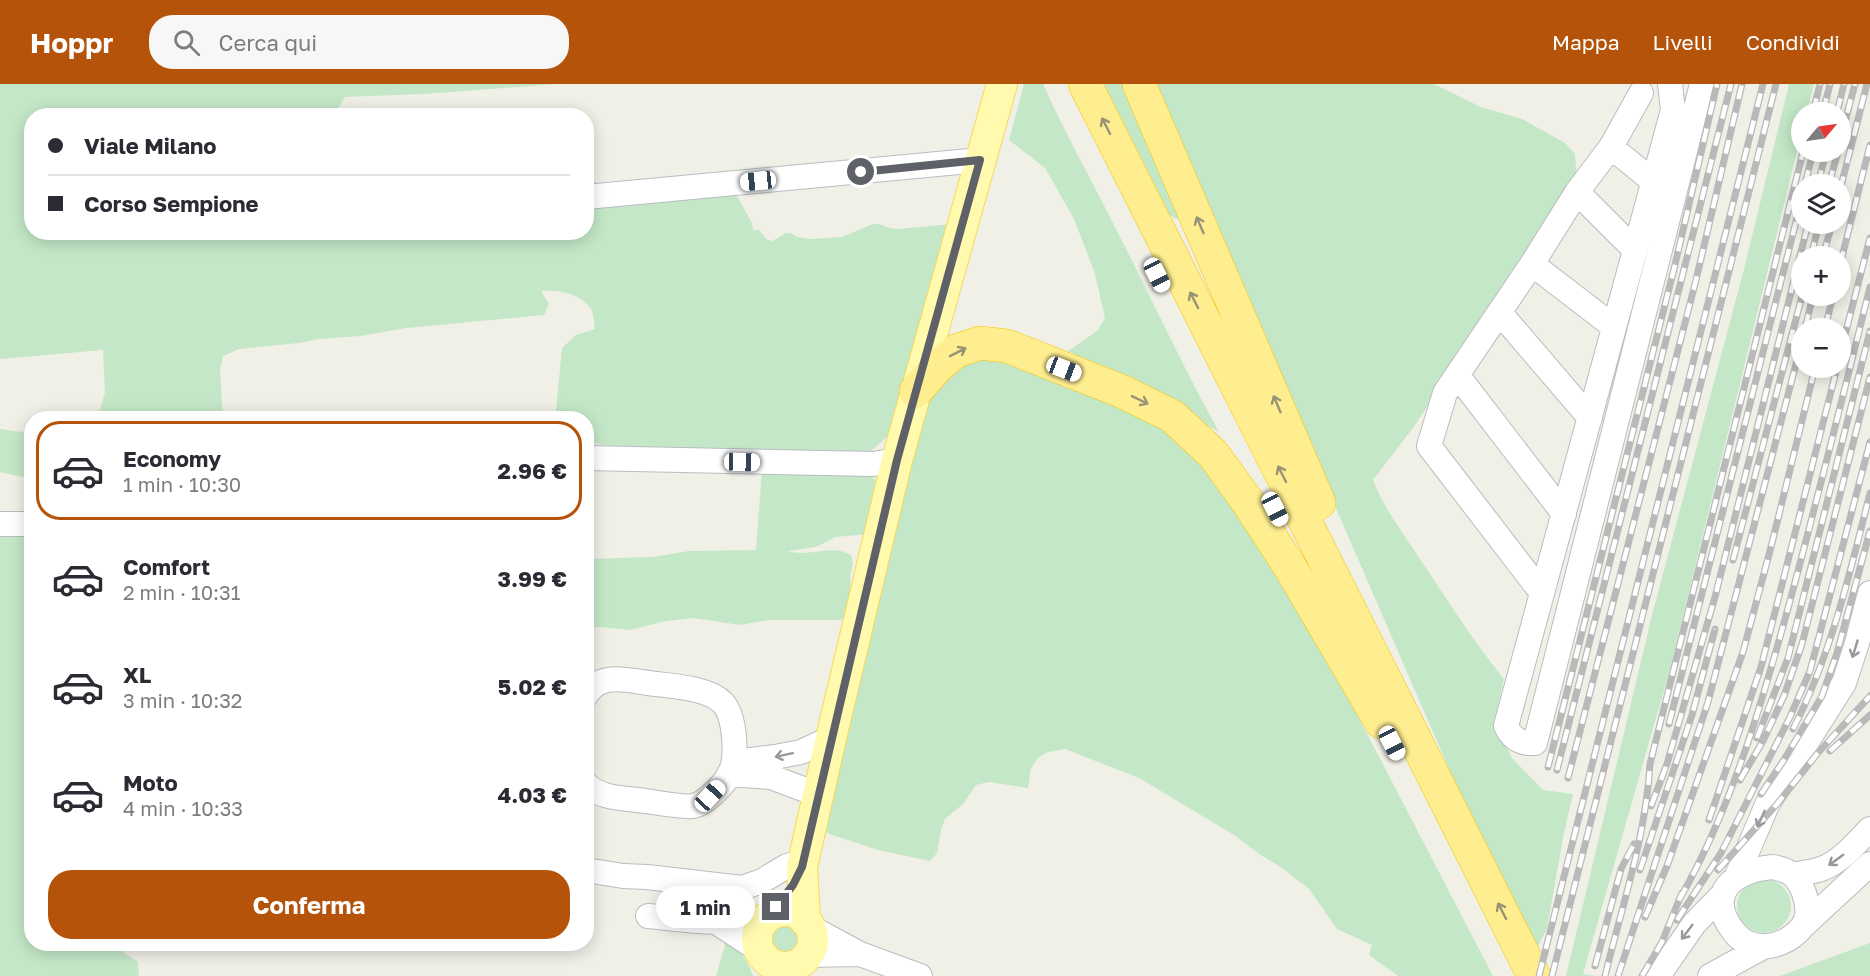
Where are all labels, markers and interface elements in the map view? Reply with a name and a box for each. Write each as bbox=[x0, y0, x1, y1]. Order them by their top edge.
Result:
search box bbox=[149, 15, 569, 69]
text: Hoppr bbox=[30, 26, 113, 59]
icon: search bbox=[170, 26, 203, 59]
text: Cerca qui bbox=[218, 29, 317, 56]
text: Mappa bbox=[1552, 29, 1620, 55]
text: Livelli bbox=[1653, 29, 1713, 55]
text: Condividi bbox=[1746, 29, 1840, 55]
north arrow bbox=[1791, 102, 1851, 162]
map controls bbox=[1791, 102, 1851, 378]
one-way arrow bbox=[1100, 118, 1112, 135]
text: Viale Milano bbox=[84, 132, 216, 159]
route start bbox=[847, 158, 874, 185]
car bbox=[739, 170, 777, 192]
button: layers bbox=[1791, 174, 1851, 234]
text: Corso Sempione bbox=[84, 190, 258, 217]
one-way arrow bbox=[1193, 217, 1205, 235]
button: + bbox=[1791, 246, 1851, 306]
car bbox=[1141, 255, 1173, 295]
one-way arrow bbox=[1188, 292, 1200, 309]
button: − bbox=[1791, 318, 1851, 378]
one-way arrow bbox=[949, 345, 967, 357]
car bbox=[1044, 354, 1084, 384]
one-way arrow bbox=[1131, 395, 1149, 407]
one-way arrow bbox=[1271, 396, 1282, 414]
icon: car bbox=[51, 444, 105, 498]
text: Economy bbox=[123, 445, 221, 472]
car bbox=[724, 453, 760, 471]
text: 2.96 € bbox=[498, 457, 567, 484]
one-way arrow bbox=[1276, 466, 1287, 484]
text: 1 min · 10:30 bbox=[123, 472, 241, 496]
car bbox=[1259, 489, 1291, 529]
icon: car bbox=[51, 552, 105, 606]
text: Comfort bbox=[123, 553, 210, 580]
text: 3.99 € bbox=[498, 565, 567, 592]
text: 2 min · 10:31 bbox=[123, 580, 240, 604]
one-way arrow bbox=[1849, 640, 1860, 659]
icon: car bbox=[51, 660, 105, 714]
text: XL bbox=[123, 661, 151, 688]
text: 5.02 € bbox=[498, 673, 567, 700]
text: 3 min · 10:32 bbox=[123, 688, 242, 712]
car bbox=[1376, 723, 1408, 763]
one-way arrow bbox=[775, 750, 794, 762]
icon: car bbox=[51, 768, 105, 822]
text: Moto bbox=[123, 769, 178, 796]
car bbox=[691, 777, 729, 815]
text: 4.03 € bbox=[497, 781, 567, 808]
text: 4 min · 10:33 bbox=[123, 796, 243, 820]
one-way arrow bbox=[1754, 810, 1766, 828]
one-way arrow bbox=[1828, 854, 1844, 866]
button: Conferma bbox=[48, 870, 570, 939]
callout: 1 min bbox=[656, 886, 755, 928]
route end bbox=[762, 893, 789, 920]
text: 1 min bbox=[680, 895, 731, 919]
one-way arrow bbox=[1495, 902, 1507, 920]
one-way arrow bbox=[1681, 924, 1693, 940]

